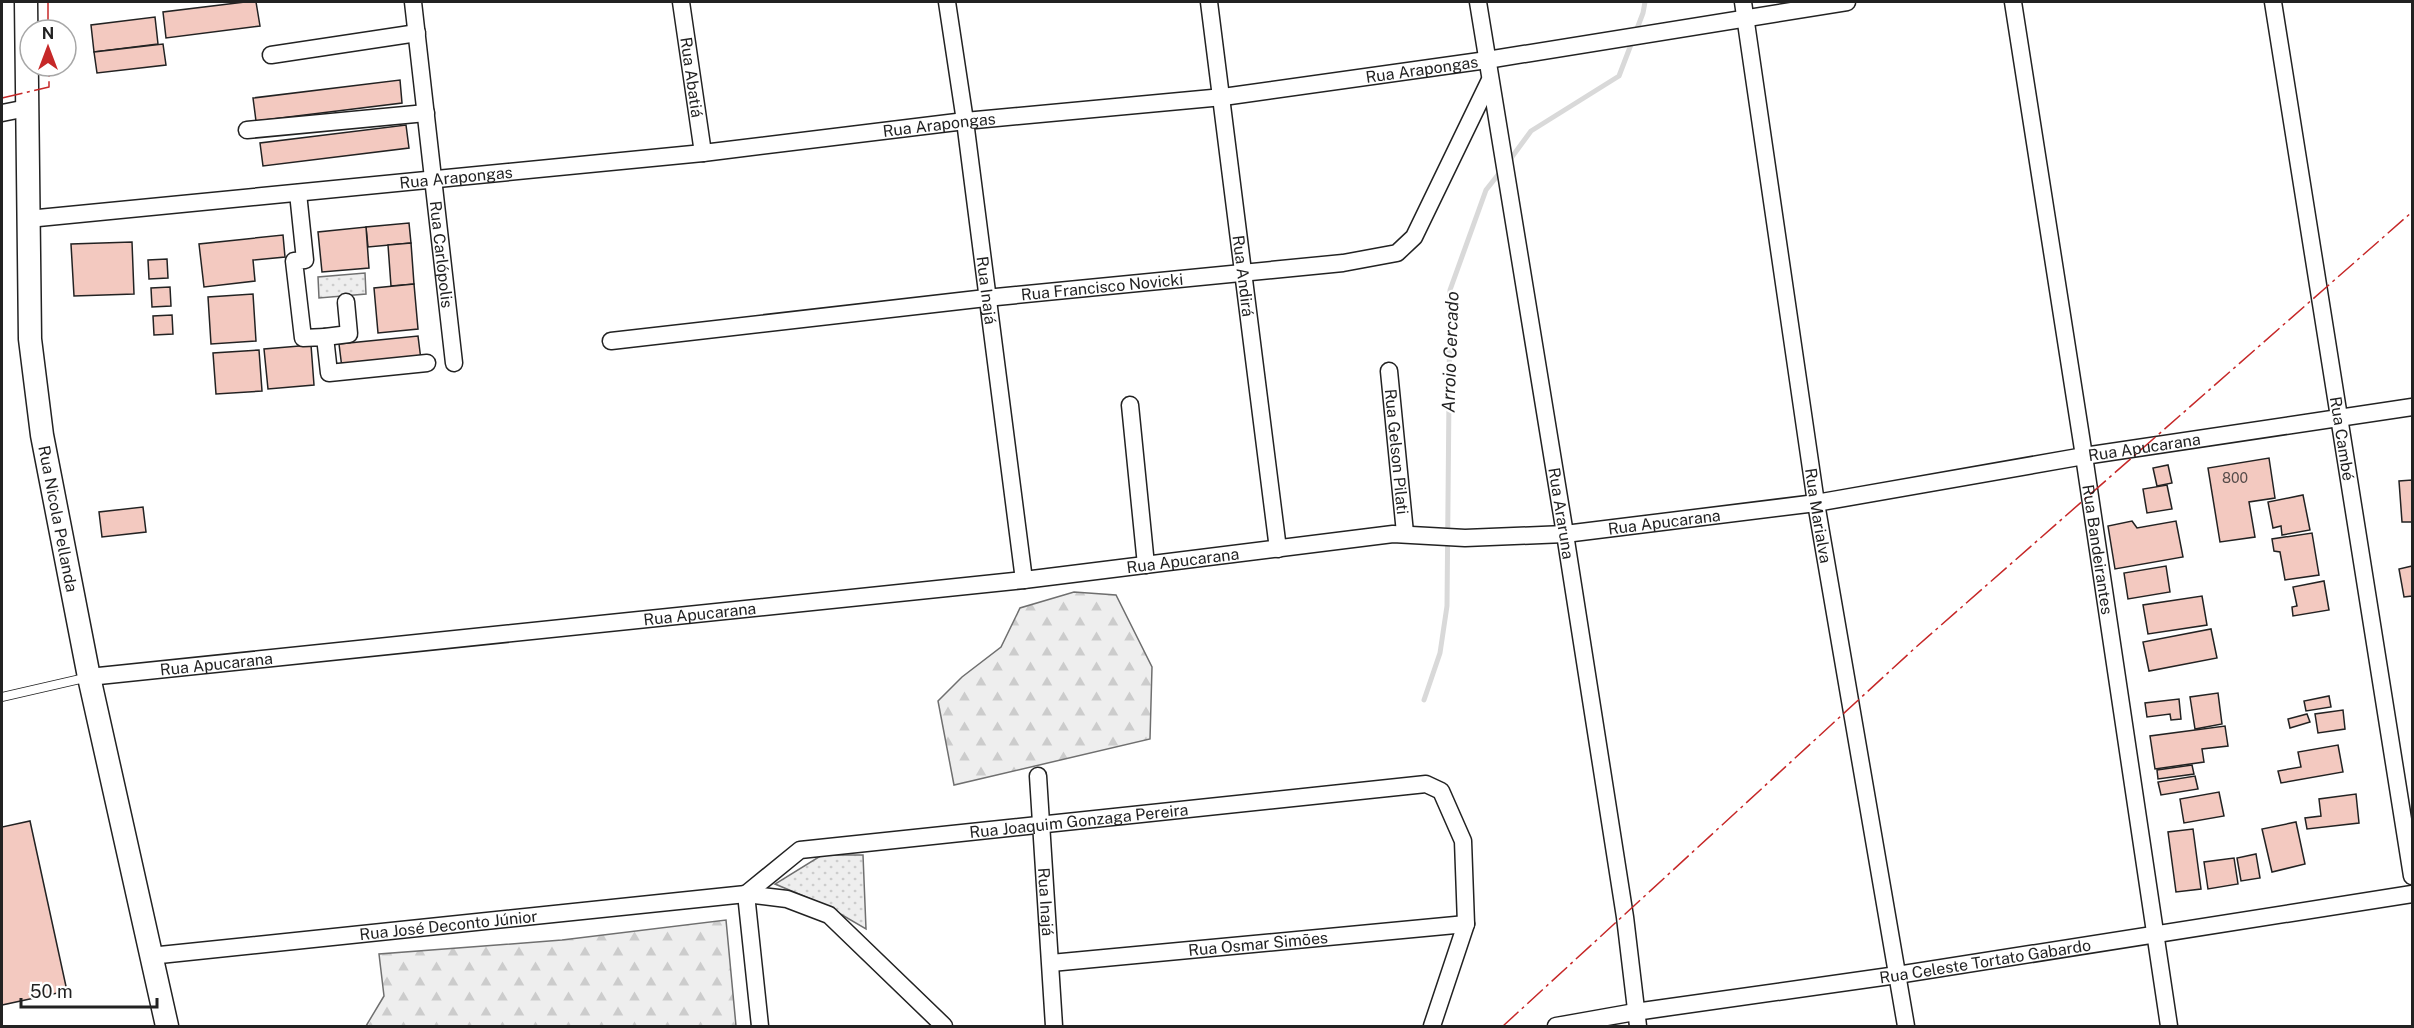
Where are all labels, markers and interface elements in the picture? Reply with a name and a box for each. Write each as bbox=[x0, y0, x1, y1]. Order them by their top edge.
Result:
north arrow bbox=[18, 18, 78, 78]
text: N bbox=[42, 24, 54, 43]
street label: Rua Abatiá bbox=[677, 36, 707, 119]
street label: Rua Arapongas bbox=[1364, 52, 1479, 86]
street label: Rua Arapongas bbox=[882, 109, 996, 140]
street label: Rua Arapongas bbox=[399, 162, 513, 192]
street label: Rua Carlópolis bbox=[426, 200, 457, 309]
street label: Rua Andirá bbox=[1229, 234, 1258, 318]
street label: Rua Inajá bbox=[973, 255, 1001, 325]
street label: Rua Francisco Novicki bbox=[1020, 269, 1184, 304]
water label: Arroio Cercado bbox=[1437, 291, 1463, 413]
street label: Rua Gelson Pilati bbox=[1381, 388, 1413, 515]
street label: Rua Cambé bbox=[2326, 395, 2358, 482]
street label: Rua Apucarana bbox=[2087, 429, 2202, 465]
street label: Rua Nicola Pellanda bbox=[35, 444, 82, 594]
street label: Rua Araruna bbox=[1545, 466, 1578, 560]
street label: Rua Marialva bbox=[1802, 467, 1836, 564]
house number: 800 bbox=[2222, 470, 2248, 486]
street label: Rua Bandeirantes bbox=[2079, 483, 2117, 616]
street label: Rua Apucarana bbox=[1607, 505, 1722, 538]
street label: Rua Apucarana bbox=[1125, 544, 1240, 577]
street label: Rua Apucarana bbox=[642, 598, 757, 629]
street label: Rua Apucarana bbox=[159, 648, 274, 679]
street label: Rua Joaquim Gonzaga Pereira bbox=[968, 800, 1189, 842]
street label: Rua Inajá bbox=[1034, 867, 1058, 936]
street label: Rua José Deconto Júnior bbox=[359, 906, 538, 944]
street label: Rua Osmar Simões bbox=[1187, 928, 1329, 960]
street label: Rua Celeste Tortato Gabardo bbox=[1878, 935, 2092, 987]
scale bar bbox=[21, 971, 158, 1009]
text: 50 m bbox=[30, 981, 73, 1002]

